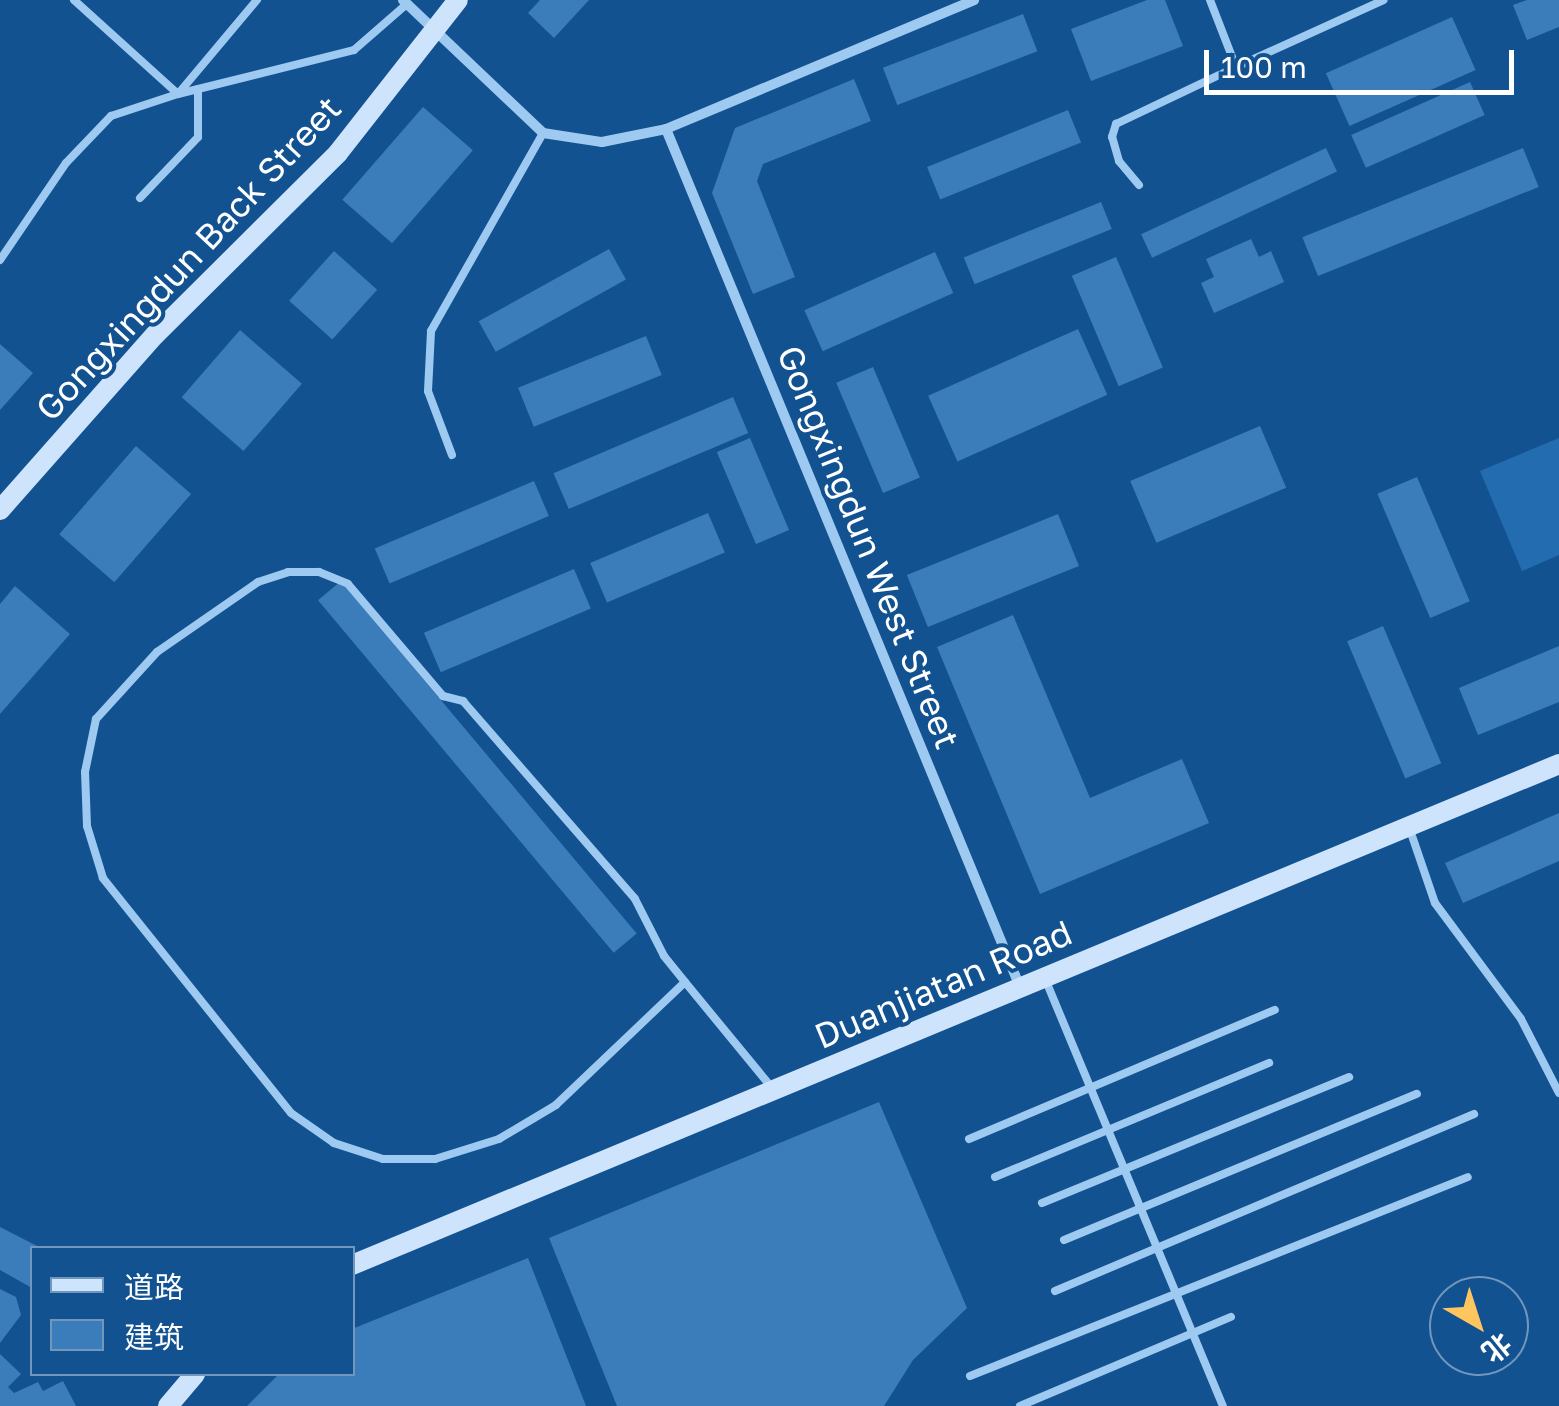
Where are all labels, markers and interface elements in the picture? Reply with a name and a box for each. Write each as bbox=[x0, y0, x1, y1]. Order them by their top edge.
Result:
scale bar bbox=[1209, 30, 1519, 92]
text: 100 m bbox=[1221, 49, 1307, 85]
street label: Gongxingdun Back Street bbox=[27, 87, 349, 429]
street label: Gongxingdun West Street bbox=[769, 339, 969, 755]
street label: Duanjiatan Road bbox=[808, 911, 1078, 1057]
legend bbox=[30, 1246, 355, 1376]
text: 道路 bbox=[124, 1269, 184, 1305]
north arrow bbox=[1429, 1276, 1529, 1376]
text: 建筑 bbox=[124, 1319, 184, 1355]
text: 北 bbox=[1476, 1327, 1518, 1370]

